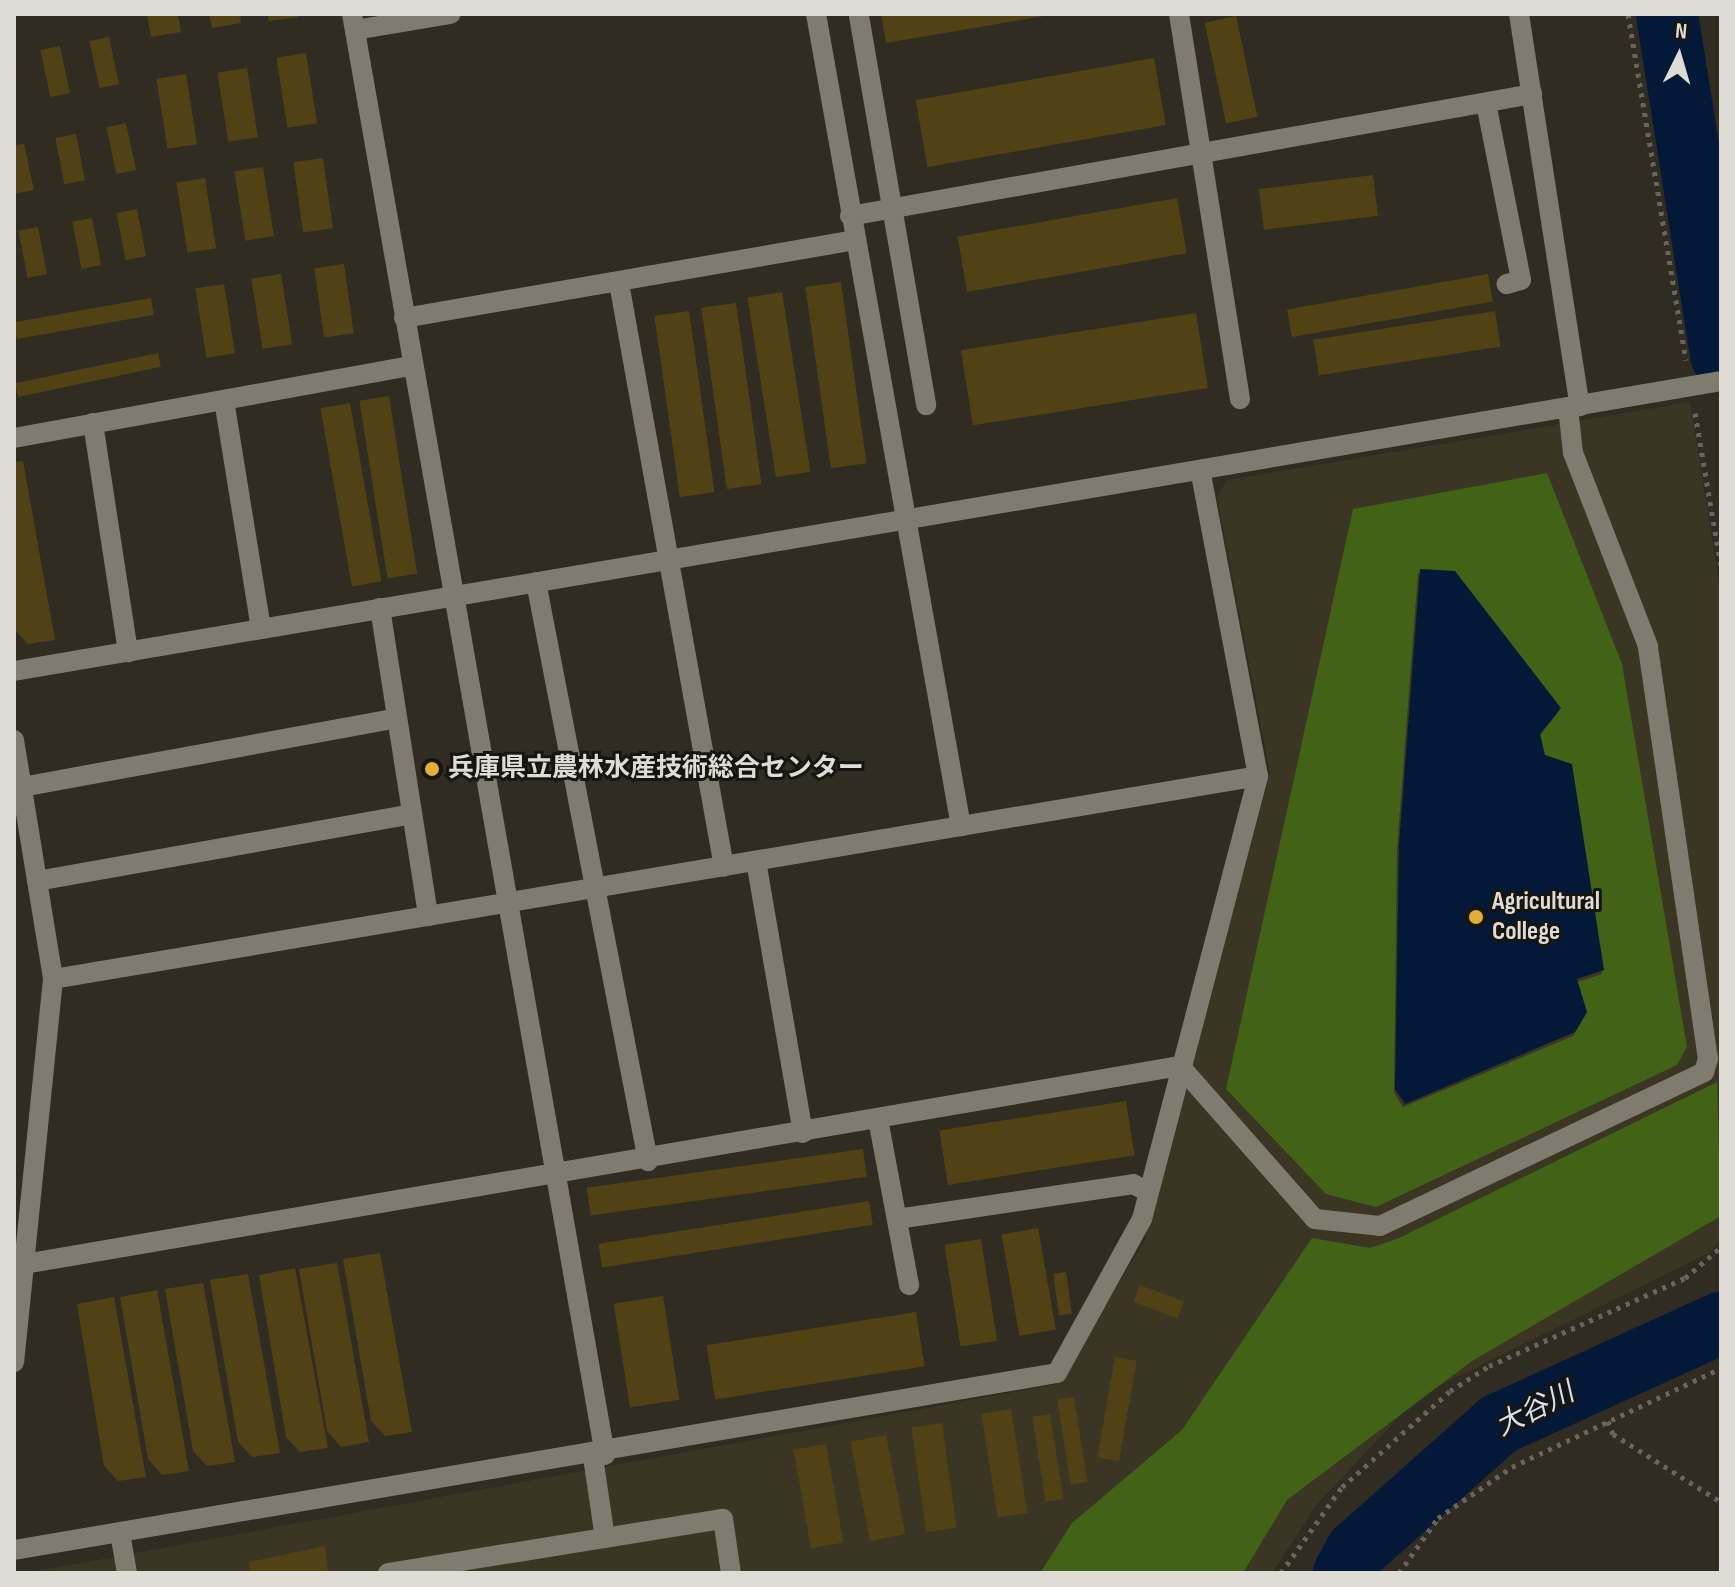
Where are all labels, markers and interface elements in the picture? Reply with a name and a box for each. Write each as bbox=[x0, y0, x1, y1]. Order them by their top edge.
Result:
north arrow bbox=[1639, 16, 1719, 96]
text: N bbox=[1674, 18, 1688, 46]
place label: 兵庫県立農林水産技術総合センター bbox=[448, 753, 864, 785]
marker: 兵庫県立農林水産技術総合センター bbox=[423, 760, 441, 778]
place label: Agricultural College bbox=[1492, 886, 1600, 948]
marker: Agricultural College bbox=[1467, 908, 1485, 926]
water label: 大谷川 bbox=[1490, 1376, 1580, 1444]

